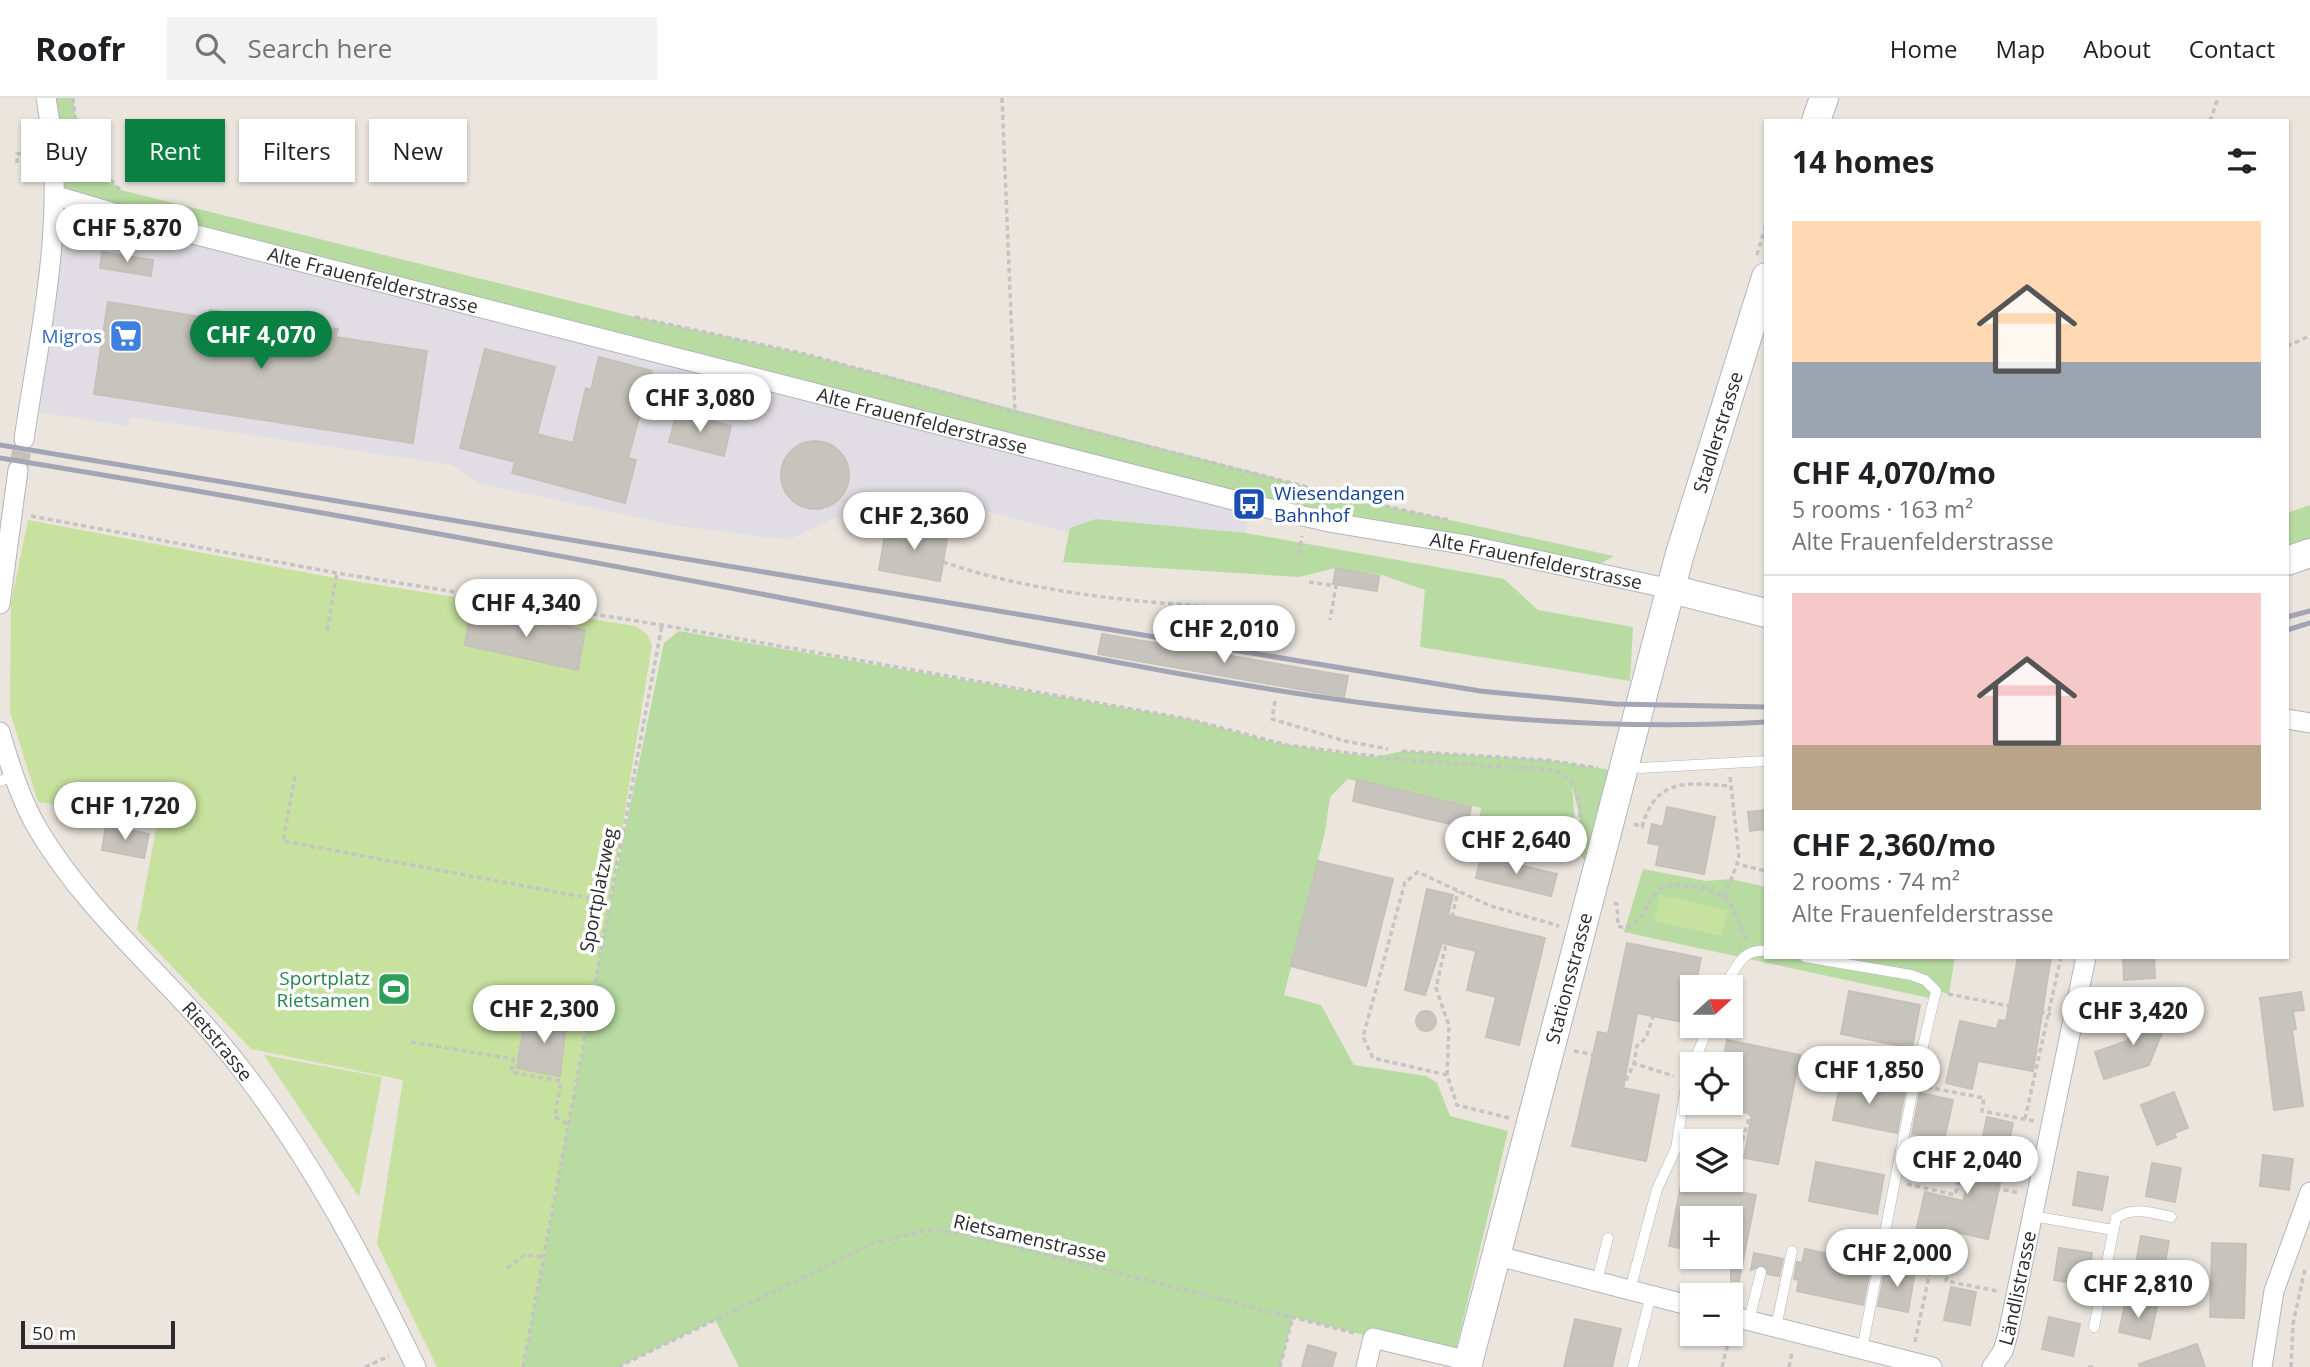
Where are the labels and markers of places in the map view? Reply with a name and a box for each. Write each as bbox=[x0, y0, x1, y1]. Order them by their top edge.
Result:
pin: CHF 5,870 bbox=[47, 204, 207, 264]
pin: CHF 4,070 bbox=[181, 312, 341, 371]
supermarket icon: Migros bbox=[107, 317, 145, 355]
place label: Migros bbox=[42, 323, 102, 349]
pin: CHF 3,080 bbox=[620, 374, 780, 434]
place label: Wiesendangen Bahnhof bbox=[1274, 480, 1405, 528]
bus stop icon: Wiesendangen Bahnhof bbox=[1230, 485, 1268, 523]
pin: CHF 2,360 bbox=[834, 492, 994, 552]
pin: CHF 4,340 bbox=[446, 580, 606, 639]
pin: CHF 2,010 bbox=[1144, 606, 1304, 665]
pin: CHF 1,720 bbox=[45, 782, 205, 842]
pin: CHF 2,640 bbox=[1436, 816, 1596, 876]
place label: Sportplatz Rietsamen bbox=[277, 965, 370, 1013]
sports icon: Sportplatz Rietsamen bbox=[375, 970, 413, 1008]
pin: CHF 2,300 bbox=[464, 986, 624, 1045]
pin: CHF 3,420 bbox=[2053, 988, 2213, 1047]
pin: CHF 1,850 bbox=[1789, 1046, 1949, 1106]
pin: CHF 2,040 bbox=[1887, 1136, 2047, 1196]
pin: CHF 2,000 bbox=[1817, 1230, 1977, 1289]
pin: CHF 2,810 bbox=[2058, 1260, 2218, 1320]

